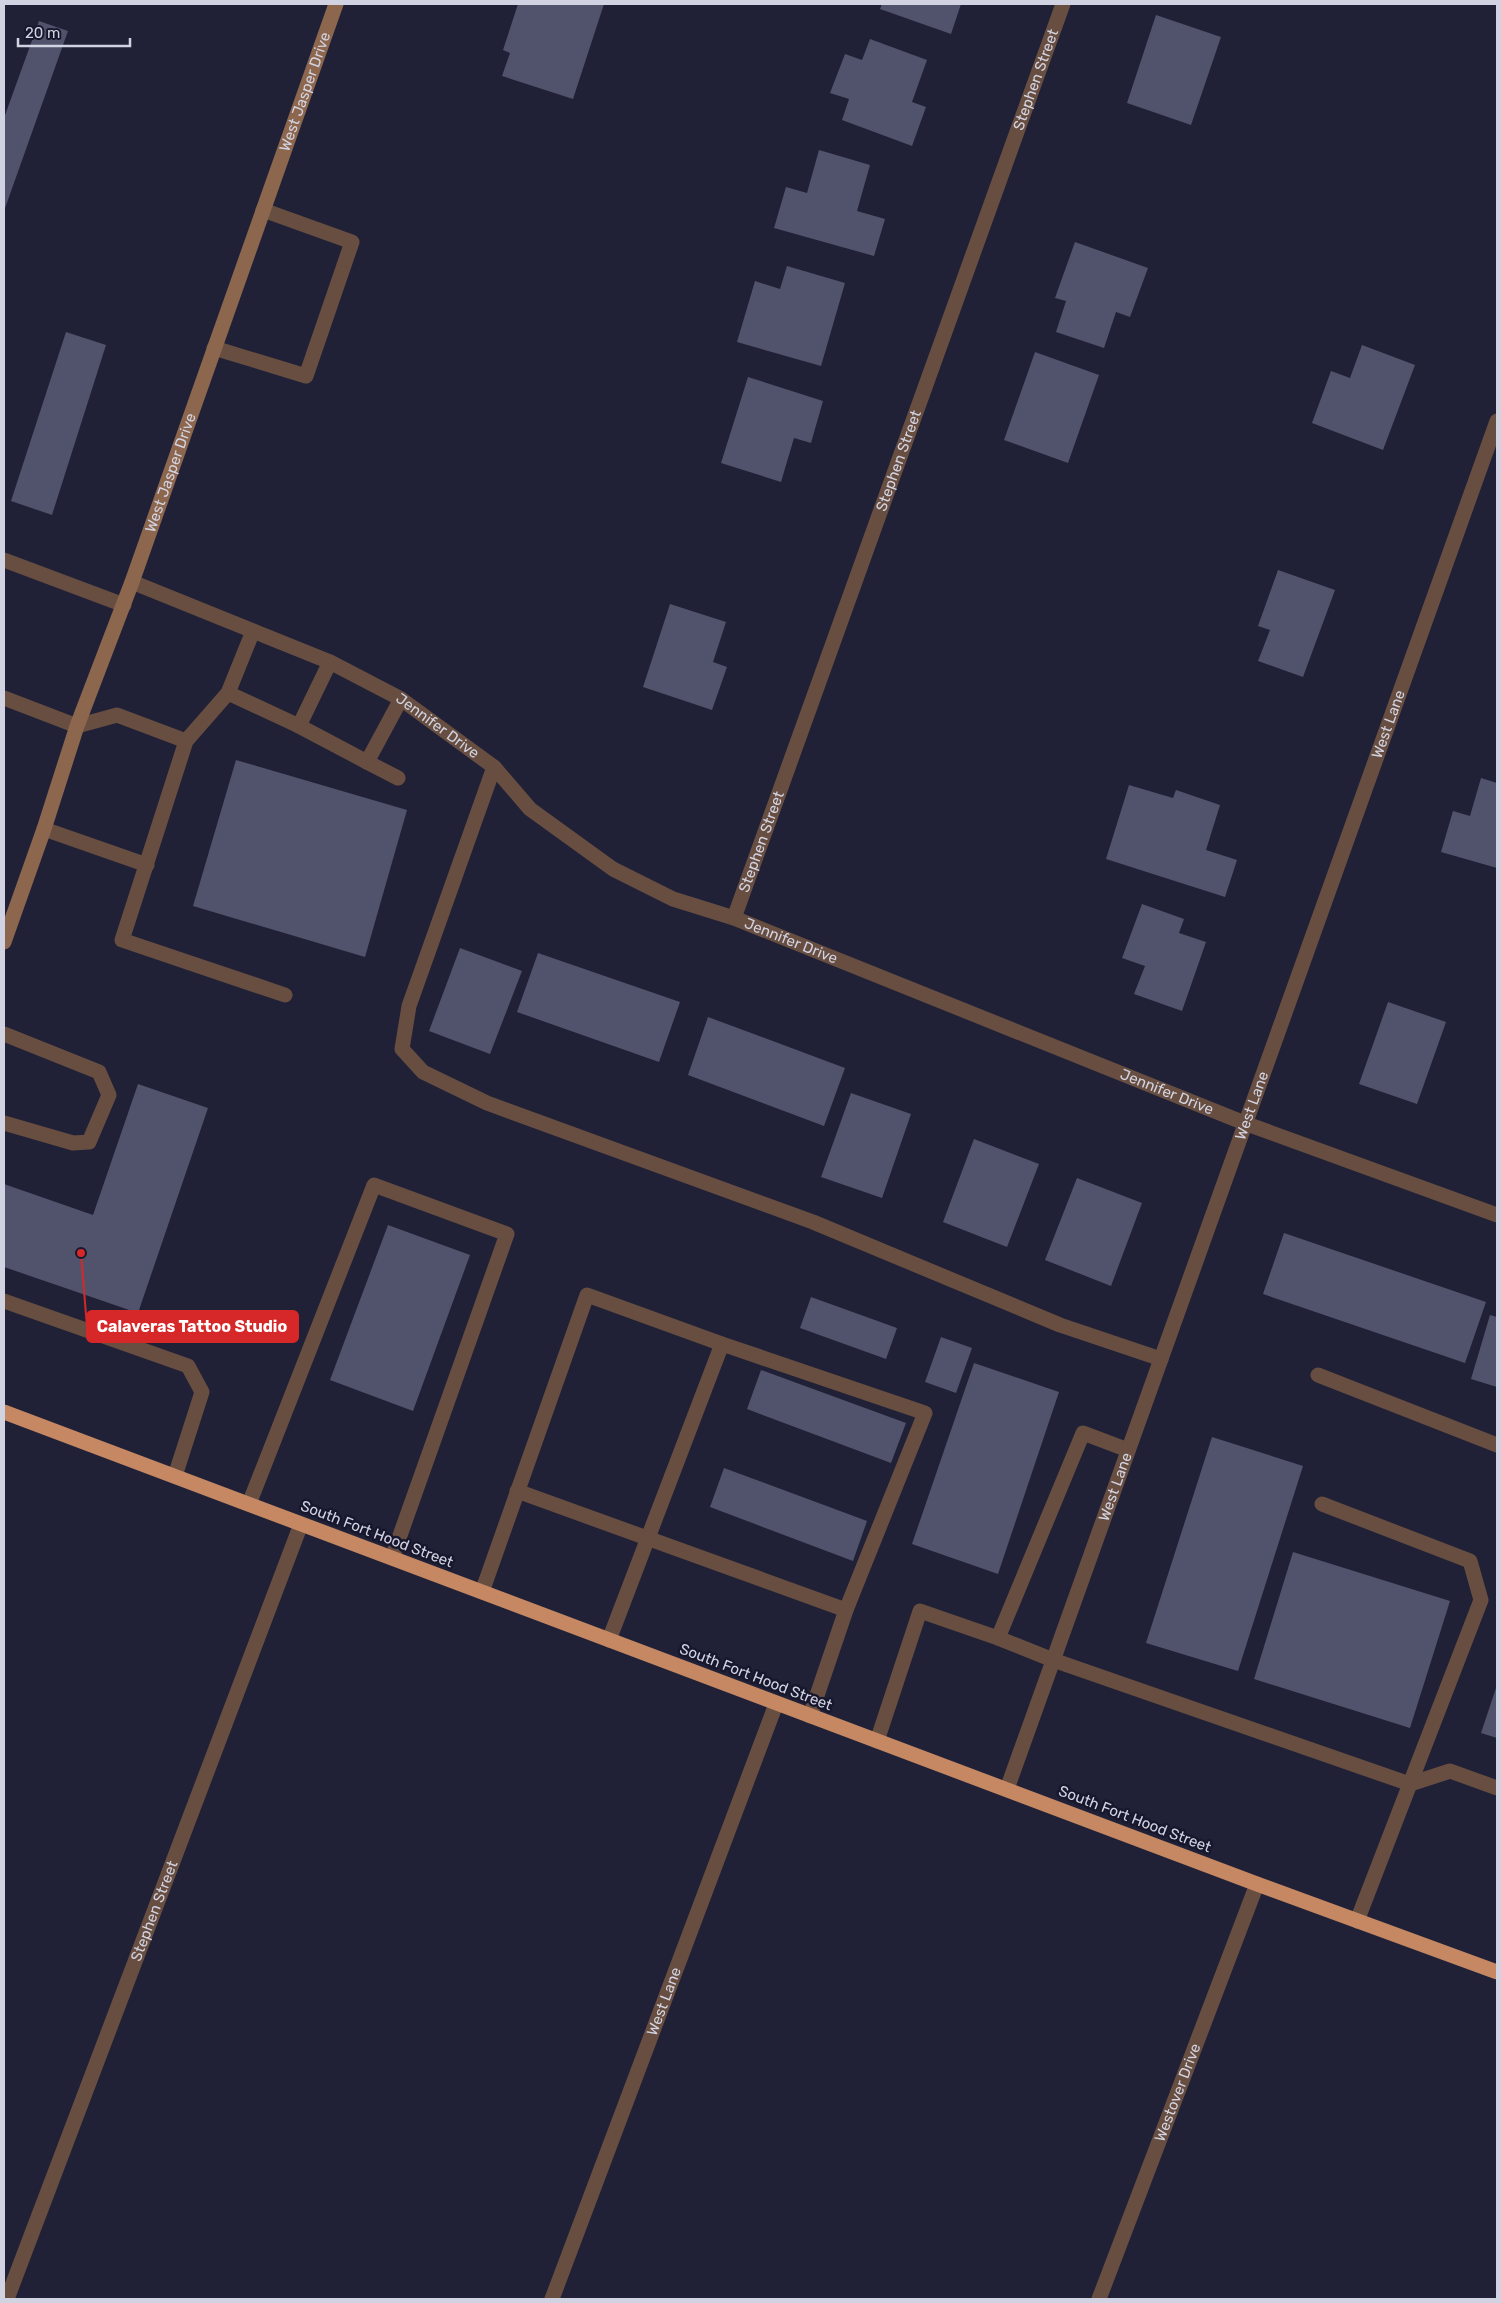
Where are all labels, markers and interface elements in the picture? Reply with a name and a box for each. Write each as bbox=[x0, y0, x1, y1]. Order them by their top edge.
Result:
scale bar bbox=[18, 15, 130, 47]
text: 20 m bbox=[25, 24, 60, 42]
street label: Stephen Street bbox=[1009, 26, 1062, 133]
street label: West Jasper Drive bbox=[276, 30, 334, 154]
street label: Stephen Street bbox=[872, 408, 925, 514]
street label: West Jasper Drive bbox=[141, 411, 200, 535]
street label: West Lane bbox=[1368, 688, 1409, 761]
street label: Jennifer Drive bbox=[392, 689, 483, 762]
street label: Stephen Street bbox=[735, 789, 788, 895]
street label: Jennifer Drive bbox=[742, 914, 840, 968]
street label: Jennifer Drive bbox=[1118, 1065, 1216, 1119]
street label: West Lane bbox=[1231, 1069, 1272, 1142]
callout: Calaveras Tattoo Studio bbox=[87, 1311, 298, 1342]
text: Calaveras Tattoo Studio bbox=[97, 1317, 287, 1336]
street label: West Lane bbox=[1095, 1450, 1136, 1524]
street label: South Fort Hood Street bbox=[298, 1497, 456, 1571]
street label: South Fort Hood Street bbox=[677, 1640, 835, 1714]
street label: South Fort Hood Street bbox=[1056, 1782, 1214, 1856]
street label: Stephen Street bbox=[127, 1858, 182, 1964]
street label: West Lane bbox=[643, 1965, 685, 2038]
street label: Westover Drive bbox=[1151, 2041, 1204, 2144]

